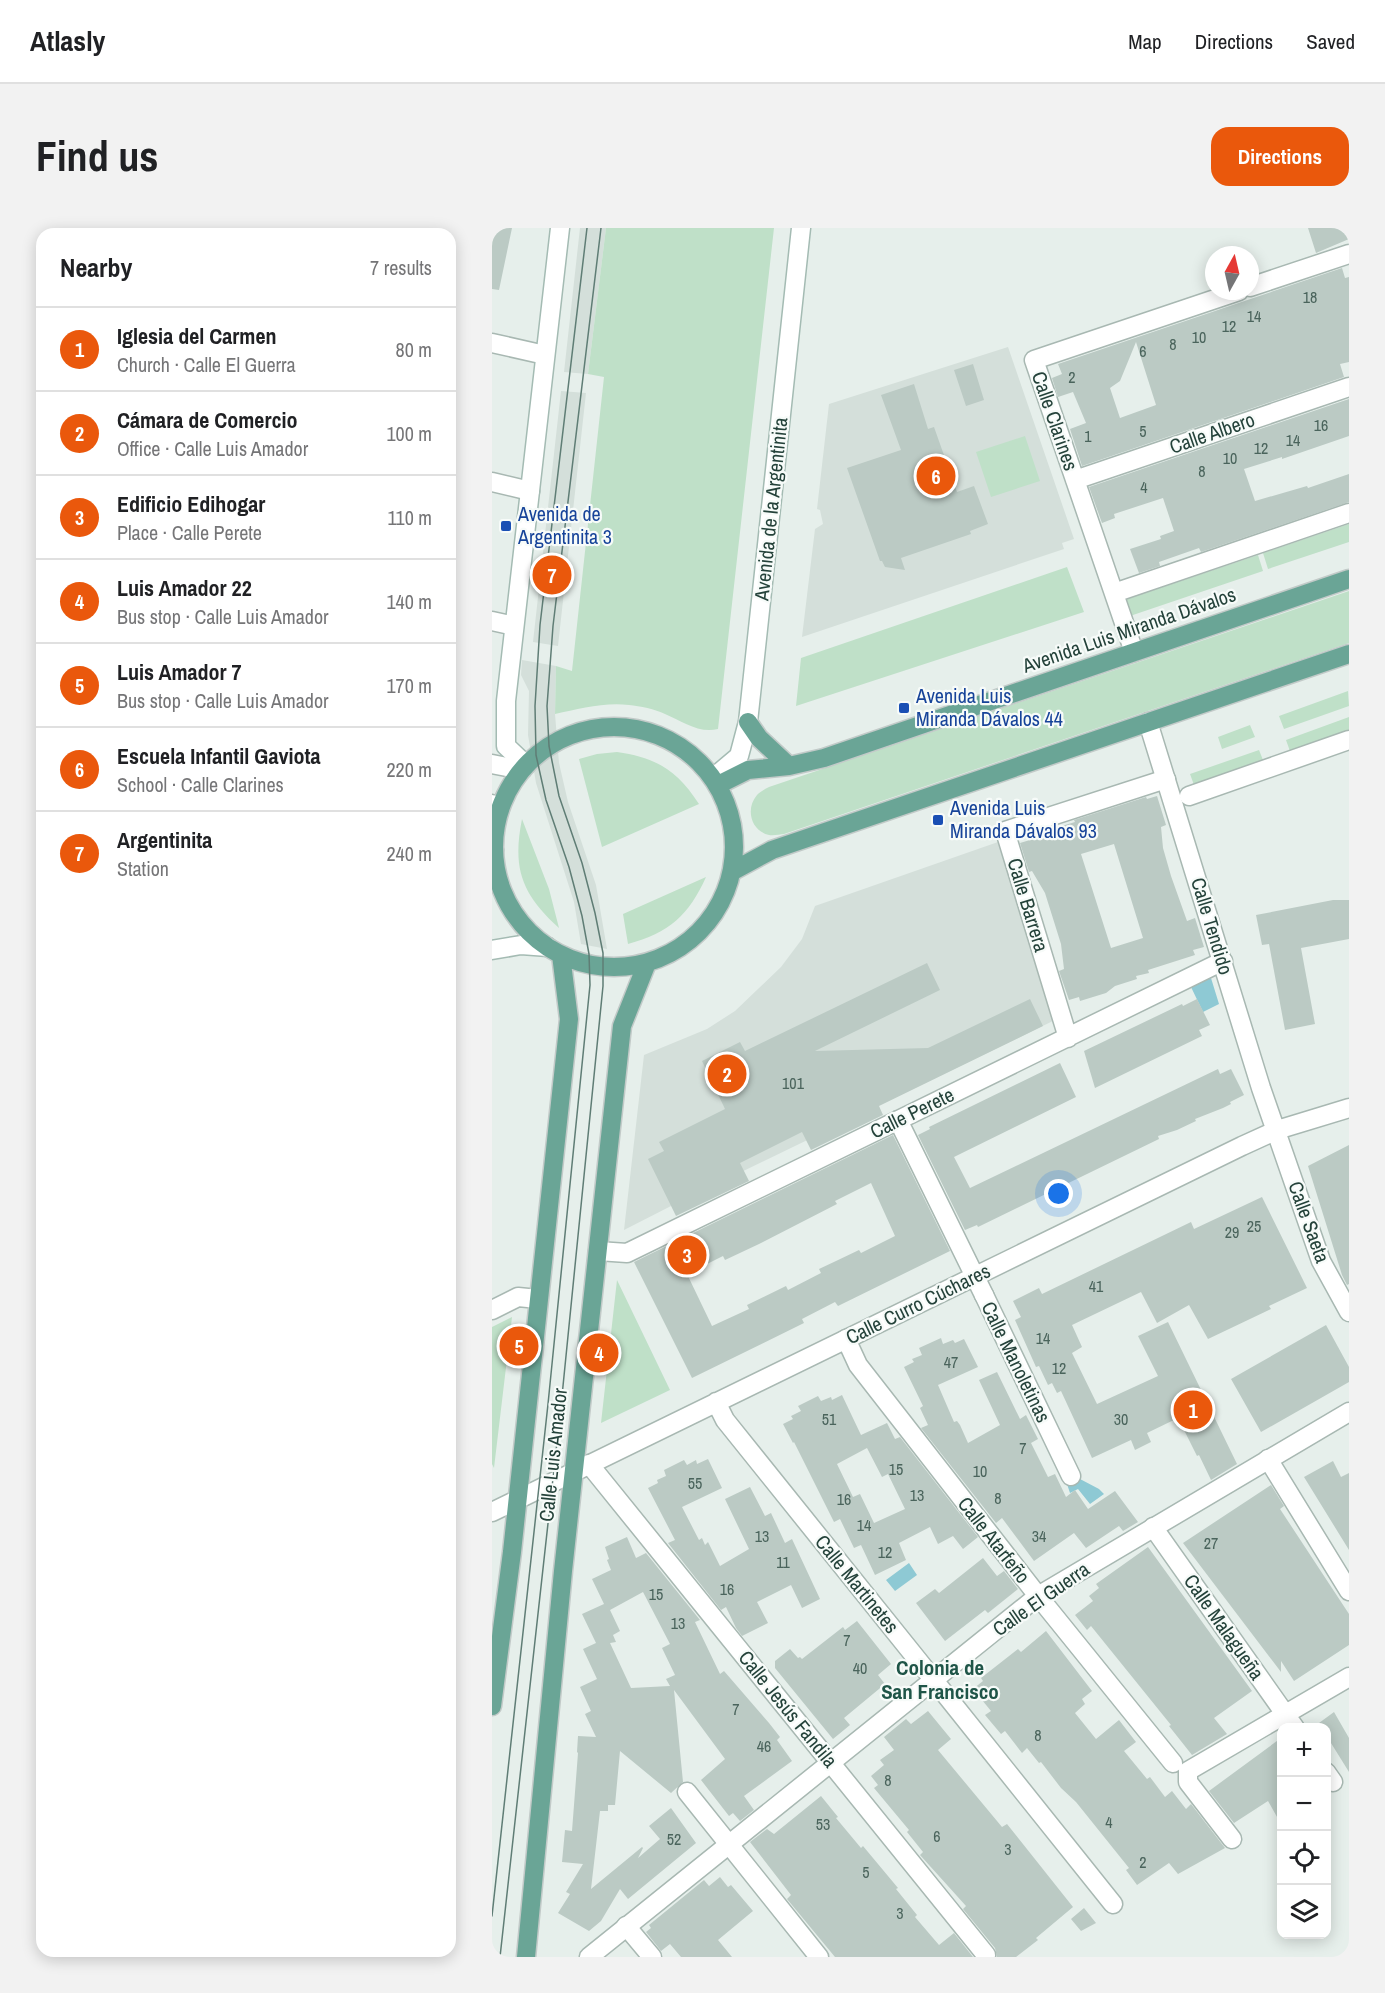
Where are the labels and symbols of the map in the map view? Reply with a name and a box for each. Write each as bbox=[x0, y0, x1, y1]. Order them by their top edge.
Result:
north arrow bbox=[1205, 246, 1259, 300]
house number: 18 bbox=[1303, 286, 1317, 308]
house number: 14 bbox=[1247, 305, 1261, 327]
house number: 12 bbox=[1222, 315, 1236, 337]
house number: 10 bbox=[1192, 326, 1206, 348]
house number: 8 bbox=[1169, 333, 1177, 355]
house number: 6 bbox=[1139, 340, 1147, 362]
house number: 2 bbox=[1068, 366, 1076, 388]
street label: Calle Clarines bbox=[1026, 368, 1085, 474]
street label: Calle Albero bbox=[1166, 405, 1258, 460]
house number: 16 bbox=[1314, 414, 1328, 436]
street label: Avenida de la Argentinita bbox=[747, 416, 794, 603]
house number: 5 bbox=[1139, 420, 1147, 442]
house number: 1 bbox=[1084, 425, 1092, 447]
house number: 14 bbox=[1286, 429, 1300, 451]
house number: 12 bbox=[1254, 437, 1268, 459]
house number: 10 bbox=[1223, 447, 1237, 469]
pin: 6 bbox=[916, 454, 956, 498]
house number: 8 bbox=[1198, 460, 1206, 482]
house number: 4 bbox=[1140, 476, 1148, 498]
place label: Avenida de Argentinita 3 bbox=[517, 500, 612, 550]
marker: Avenida de Argentinita 3 bbox=[499, 519, 513, 533]
pin: 7 bbox=[532, 552, 572, 598]
street label: Avenida Luis Miranda Dávalos bbox=[1018, 580, 1239, 679]
place label: Avenida Luis Miranda Dávalos 44 bbox=[915, 682, 1063, 732]
marker: Avenida Luis Miranda Dávalos 44 bbox=[897, 701, 911, 715]
place label: Avenida Luis Miranda Dávalos 93 bbox=[949, 794, 1097, 844]
marker: Avenida Luis Miranda Dávalos 93 bbox=[931, 813, 945, 827]
street label: Calle Barrera bbox=[1001, 855, 1056, 955]
street label: Calle Tendido bbox=[1185, 874, 1240, 978]
pin: 2 bbox=[708, 1052, 746, 1096]
house number: 101 bbox=[782, 1072, 805, 1094]
street label: Calle Perete bbox=[865, 1081, 958, 1144]
street label: Calle Saeta bbox=[1282, 1177, 1337, 1266]
your location bbox=[1044, 1179, 1073, 1208]
house number: 25 bbox=[1247, 1215, 1261, 1237]
house number: 29 bbox=[1225, 1221, 1239, 1243]
pin: 3 bbox=[668, 1232, 706, 1278]
street label: Calle Curro Cúchares bbox=[841, 1257, 995, 1350]
house number: 41 bbox=[1089, 1275, 1104, 1297]
street label: Calle Manoletinas bbox=[976, 1297, 1057, 1427]
pin: 5 bbox=[500, 1324, 538, 1368]
house number: 14 bbox=[1036, 1327, 1050, 1349]
pin: 4 bbox=[580, 1330, 618, 1376]
house number: 47 bbox=[944, 1351, 958, 1373]
house number: 12 bbox=[1052, 1357, 1066, 1379]
street label: Calle Luis Amador bbox=[532, 1386, 573, 1523]
pin: 1 bbox=[1174, 1388, 1212, 1432]
house number: 51 bbox=[822, 1408, 837, 1430]
house number: 30 bbox=[1114, 1408, 1128, 1430]
house number: 7 bbox=[1019, 1437, 1027, 1459]
house number: 15 bbox=[889, 1458, 903, 1480]
house number: 10 bbox=[973, 1460, 987, 1482]
house number: 55 bbox=[688, 1472, 702, 1494]
house number: 13 bbox=[910, 1484, 924, 1506]
house number: 8 bbox=[994, 1487, 1002, 1509]
house number: 16 bbox=[837, 1488, 851, 1510]
street label: Calle Atarfeño bbox=[952, 1491, 1037, 1589]
house number: 14 bbox=[857, 1514, 871, 1536]
house number: 13 bbox=[755, 1525, 769, 1547]
house number: 34 bbox=[1032, 1525, 1046, 1547]
street label: Calle Martinetes bbox=[809, 1529, 905, 1639]
house number: 27 bbox=[1204, 1532, 1218, 1554]
house number: 12 bbox=[878, 1541, 892, 1563]
house number: 11 bbox=[776, 1551, 791, 1573]
street label: Calle El Guerra bbox=[987, 1555, 1094, 1642]
street label: Calle Malagueña bbox=[1178, 1569, 1271, 1685]
house number: 16 bbox=[720, 1578, 734, 1600]
house number: 15 bbox=[649, 1583, 663, 1605]
house number: 13 bbox=[671, 1612, 685, 1634]
house number: 7 bbox=[843, 1629, 851, 1651]
street label: Calle Jesús Fandila bbox=[733, 1645, 844, 1773]
district label: Colonia de San Francisco bbox=[881, 1653, 999, 1706]
house number: 40 bbox=[853, 1657, 867, 1679]
house number: 7 bbox=[732, 1698, 740, 1720]
house number: 8 bbox=[1034, 1724, 1042, 1746]
house number: 46 bbox=[757, 1735, 771, 1757]
house number: 8 bbox=[884, 1769, 892, 1791]
house number: 4 bbox=[1105, 1811, 1113, 1833]
house number: 53 bbox=[816, 1813, 830, 1835]
house number: 6 bbox=[933, 1825, 941, 1847]
house number: 52 bbox=[667, 1828, 681, 1850]
house number: 3 bbox=[1004, 1838, 1012, 1860]
house number: 2 bbox=[1139, 1851, 1147, 1873]
house number: 5 bbox=[862, 1861, 870, 1883]
house number: 3 bbox=[896, 1902, 904, 1924]

